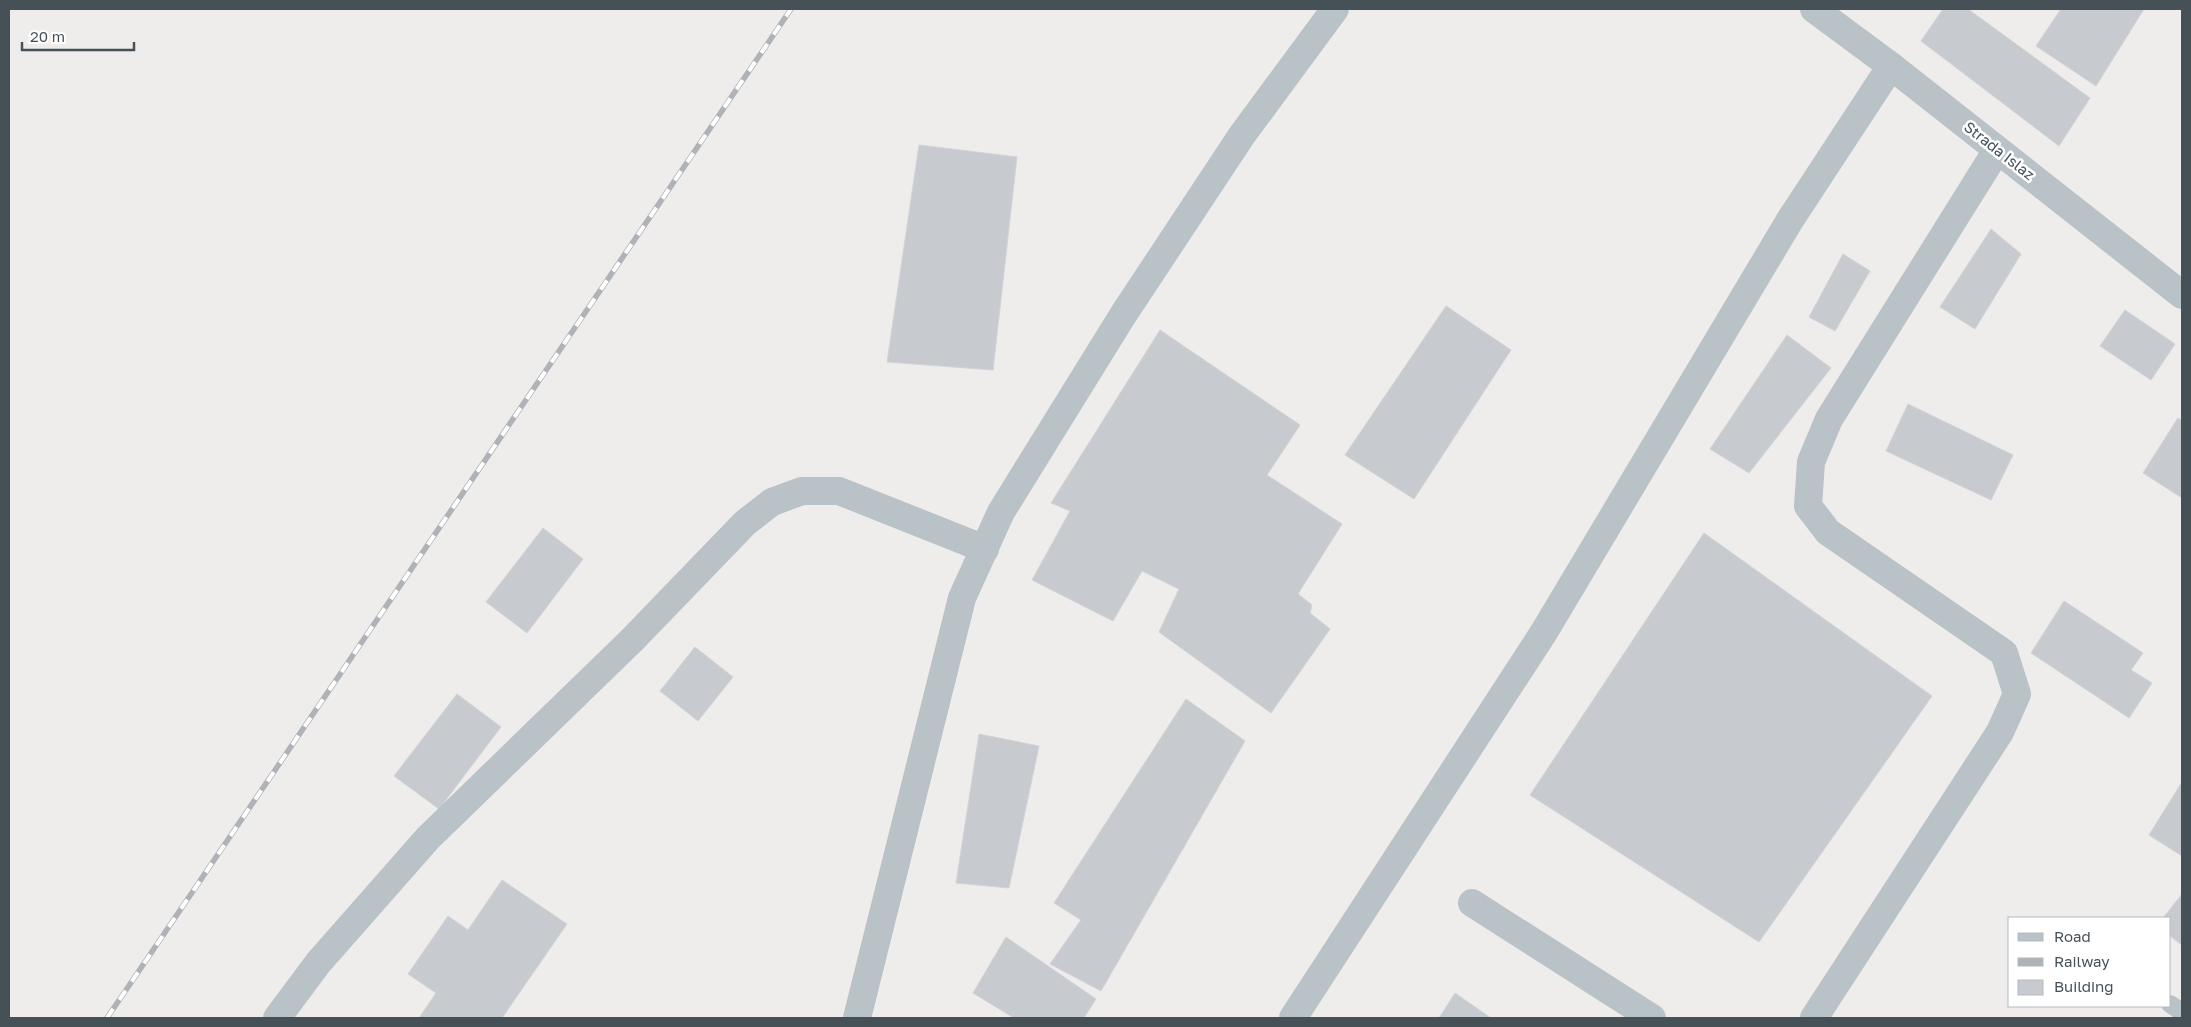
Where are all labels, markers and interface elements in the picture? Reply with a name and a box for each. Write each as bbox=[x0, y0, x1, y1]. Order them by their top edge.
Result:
scale bar bbox=[22, 20, 135, 52]
text: 20 m bbox=[30, 27, 65, 45]
street label: Strada Islaz bbox=[1961, 117, 2039, 184]
legend bbox=[2008, 917, 2171, 1007]
text: Road bbox=[2054, 927, 2091, 945]
text: Railway bbox=[2054, 952, 2110, 970]
text: Building bbox=[2054, 977, 2114, 995]

